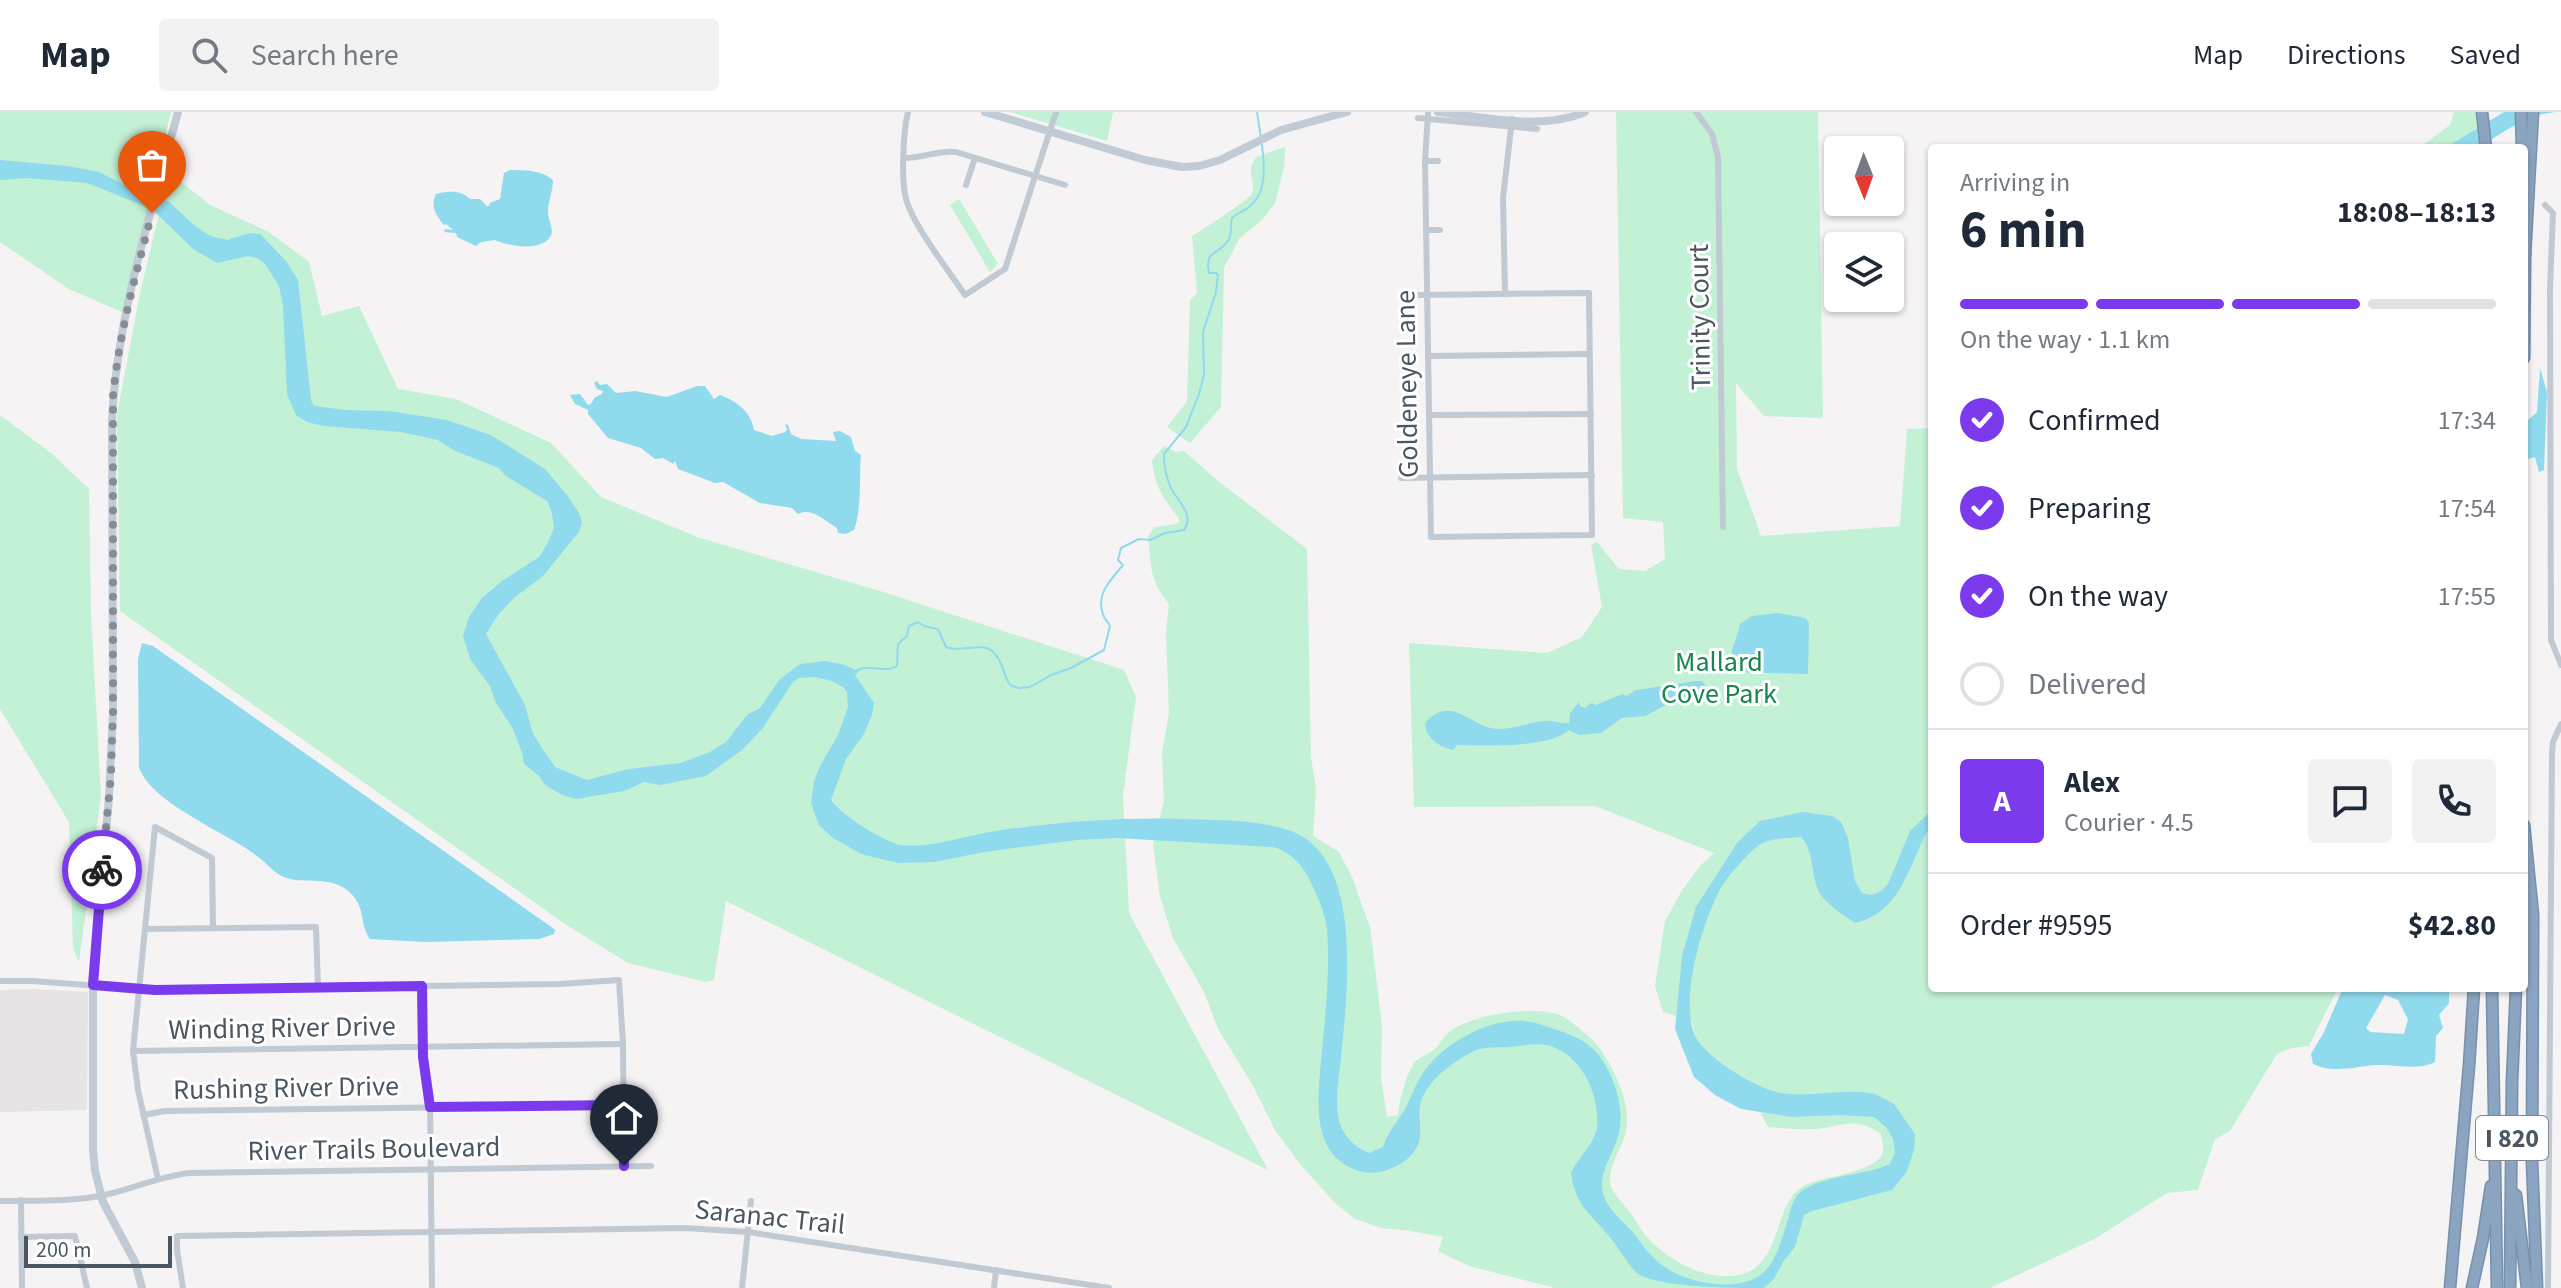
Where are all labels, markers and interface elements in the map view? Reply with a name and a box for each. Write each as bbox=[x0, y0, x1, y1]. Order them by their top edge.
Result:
search box bbox=[159, 19, 719, 91]
text: Map bbox=[40, 28, 111, 82]
icon: search bbox=[187, 33, 231, 77]
text: Search here bbox=[251, 34, 399, 77]
text: Map bbox=[2193, 35, 2243, 75]
text: Directions bbox=[2287, 35, 2406, 75]
text: Saved bbox=[2450, 35, 2521, 75]
pin bbox=[118, 131, 186, 213]
north arrow bbox=[1824, 136, 1904, 216]
map controls bbox=[1824, 136, 1904, 312]
icon: bag bbox=[130, 143, 174, 187]
text: Arriving in bbox=[1960, 164, 2070, 201]
text: 18:08–18:13 bbox=[2337, 191, 2496, 234]
text: 6 min bbox=[1960, 194, 2087, 268]
button: layers bbox=[1824, 232, 1904, 312]
street label: Trinity Court bbox=[1679, 243, 1721, 390]
street label: Goldeneye Lane bbox=[1385, 290, 1429, 478]
text: On the way · 1.1 km bbox=[1960, 321, 2170, 358]
icon: check bbox=[1960, 398, 2004, 442]
text: Confirmed bbox=[2028, 399, 2161, 442]
text: 17:34 bbox=[2438, 402, 2496, 439]
icon: check bbox=[1960, 486, 2004, 530]
text: Preparing bbox=[2028, 487, 2151, 530]
text: 17:54 bbox=[2438, 490, 2496, 527]
icon: check bbox=[1960, 574, 2004, 618]
text: On the way bbox=[2028, 575, 2168, 618]
text: 17:55 bbox=[2438, 578, 2496, 615]
park label: Mallard Cove Park bbox=[1661, 642, 1777, 714]
text: Delivered bbox=[2028, 663, 2147, 706]
button: chat bbox=[2308, 759, 2392, 843]
button: phone bbox=[2412, 759, 2496, 843]
text: Alex bbox=[2064, 761, 2120, 804]
text: A bbox=[1993, 780, 2011, 823]
text: Courier · 4.5 bbox=[2064, 804, 2194, 841]
courier bbox=[62, 830, 142, 910]
icon: bike bbox=[80, 848, 124, 892]
text: Order #9595 bbox=[1960, 904, 2113, 947]
text: $42.80 bbox=[2408, 904, 2496, 947]
street label: Winding River Drive bbox=[168, 1006, 396, 1050]
street label: Rushing River Drive bbox=[173, 1066, 399, 1110]
pin bbox=[590, 1084, 658, 1166]
icon: home bbox=[602, 1096, 646, 1140]
road number: I 820 bbox=[2476, 1116, 2548, 1160]
street label: River Trails Boulevard bbox=[247, 1127, 501, 1171]
street label: Saranac Trail bbox=[693, 1189, 847, 1245]
scale bar bbox=[24, 1232, 172, 1268]
text: 200 m bbox=[36, 1234, 91, 1266]

